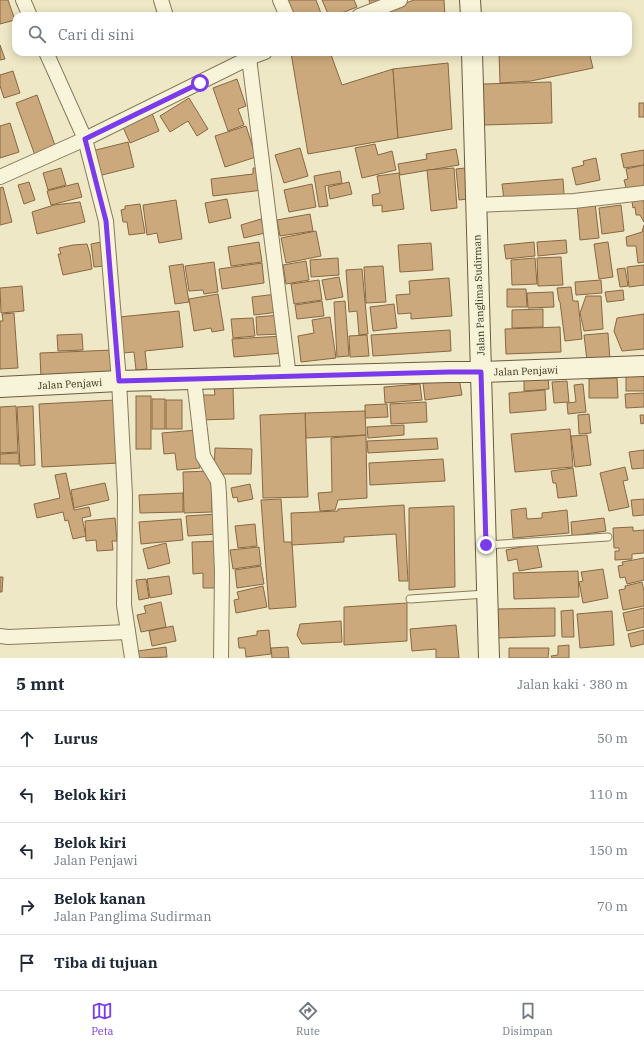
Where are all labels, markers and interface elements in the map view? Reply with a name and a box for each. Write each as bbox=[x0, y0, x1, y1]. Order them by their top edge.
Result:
search box bbox=[12, 12, 632, 56]
icon: search bbox=[26, 23, 48, 45]
text: Cari di sini bbox=[58, 25, 134, 44]
route start bbox=[191, 74, 209, 92]
street label: Jalan Panglima Sudirman bbox=[470, 234, 488, 356]
street label: Jalan Penjawi bbox=[494, 363, 558, 379]
street label: Jalan Penjawi bbox=[38, 376, 102, 392]
route end bbox=[477, 536, 495, 554]
text: 5 mnt bbox=[16, 673, 64, 695]
text: Jalan kaki · 380 m bbox=[517, 676, 628, 693]
icon: ahead bbox=[16, 728, 38, 750]
text: Lurus bbox=[54, 729, 98, 748]
text: 50 m bbox=[597, 730, 628, 747]
icon: left bbox=[16, 784, 38, 806]
text: Belok kiri bbox=[54, 785, 126, 804]
text: 110 m bbox=[589, 786, 628, 803]
text: Belok kiri bbox=[54, 833, 126, 852]
icon: left bbox=[16, 840, 38, 862]
text: 150 m bbox=[589, 842, 628, 859]
text: Jalan Penjawi bbox=[54, 852, 138, 869]
text: Belok kanan bbox=[54, 889, 146, 908]
icon: right bbox=[16, 896, 38, 918]
text: 70 m bbox=[597, 898, 628, 915]
text: Jalan Panglima Sudirman bbox=[54, 908, 211, 925]
icon: arrive bbox=[16, 952, 38, 974]
text: Tiba di tujuan bbox=[54, 953, 158, 972]
tab: Peta bbox=[91, 1000, 114, 1038]
tab: Rute bbox=[296, 1000, 320, 1038]
tab: Disimpan bbox=[502, 1000, 553, 1038]

